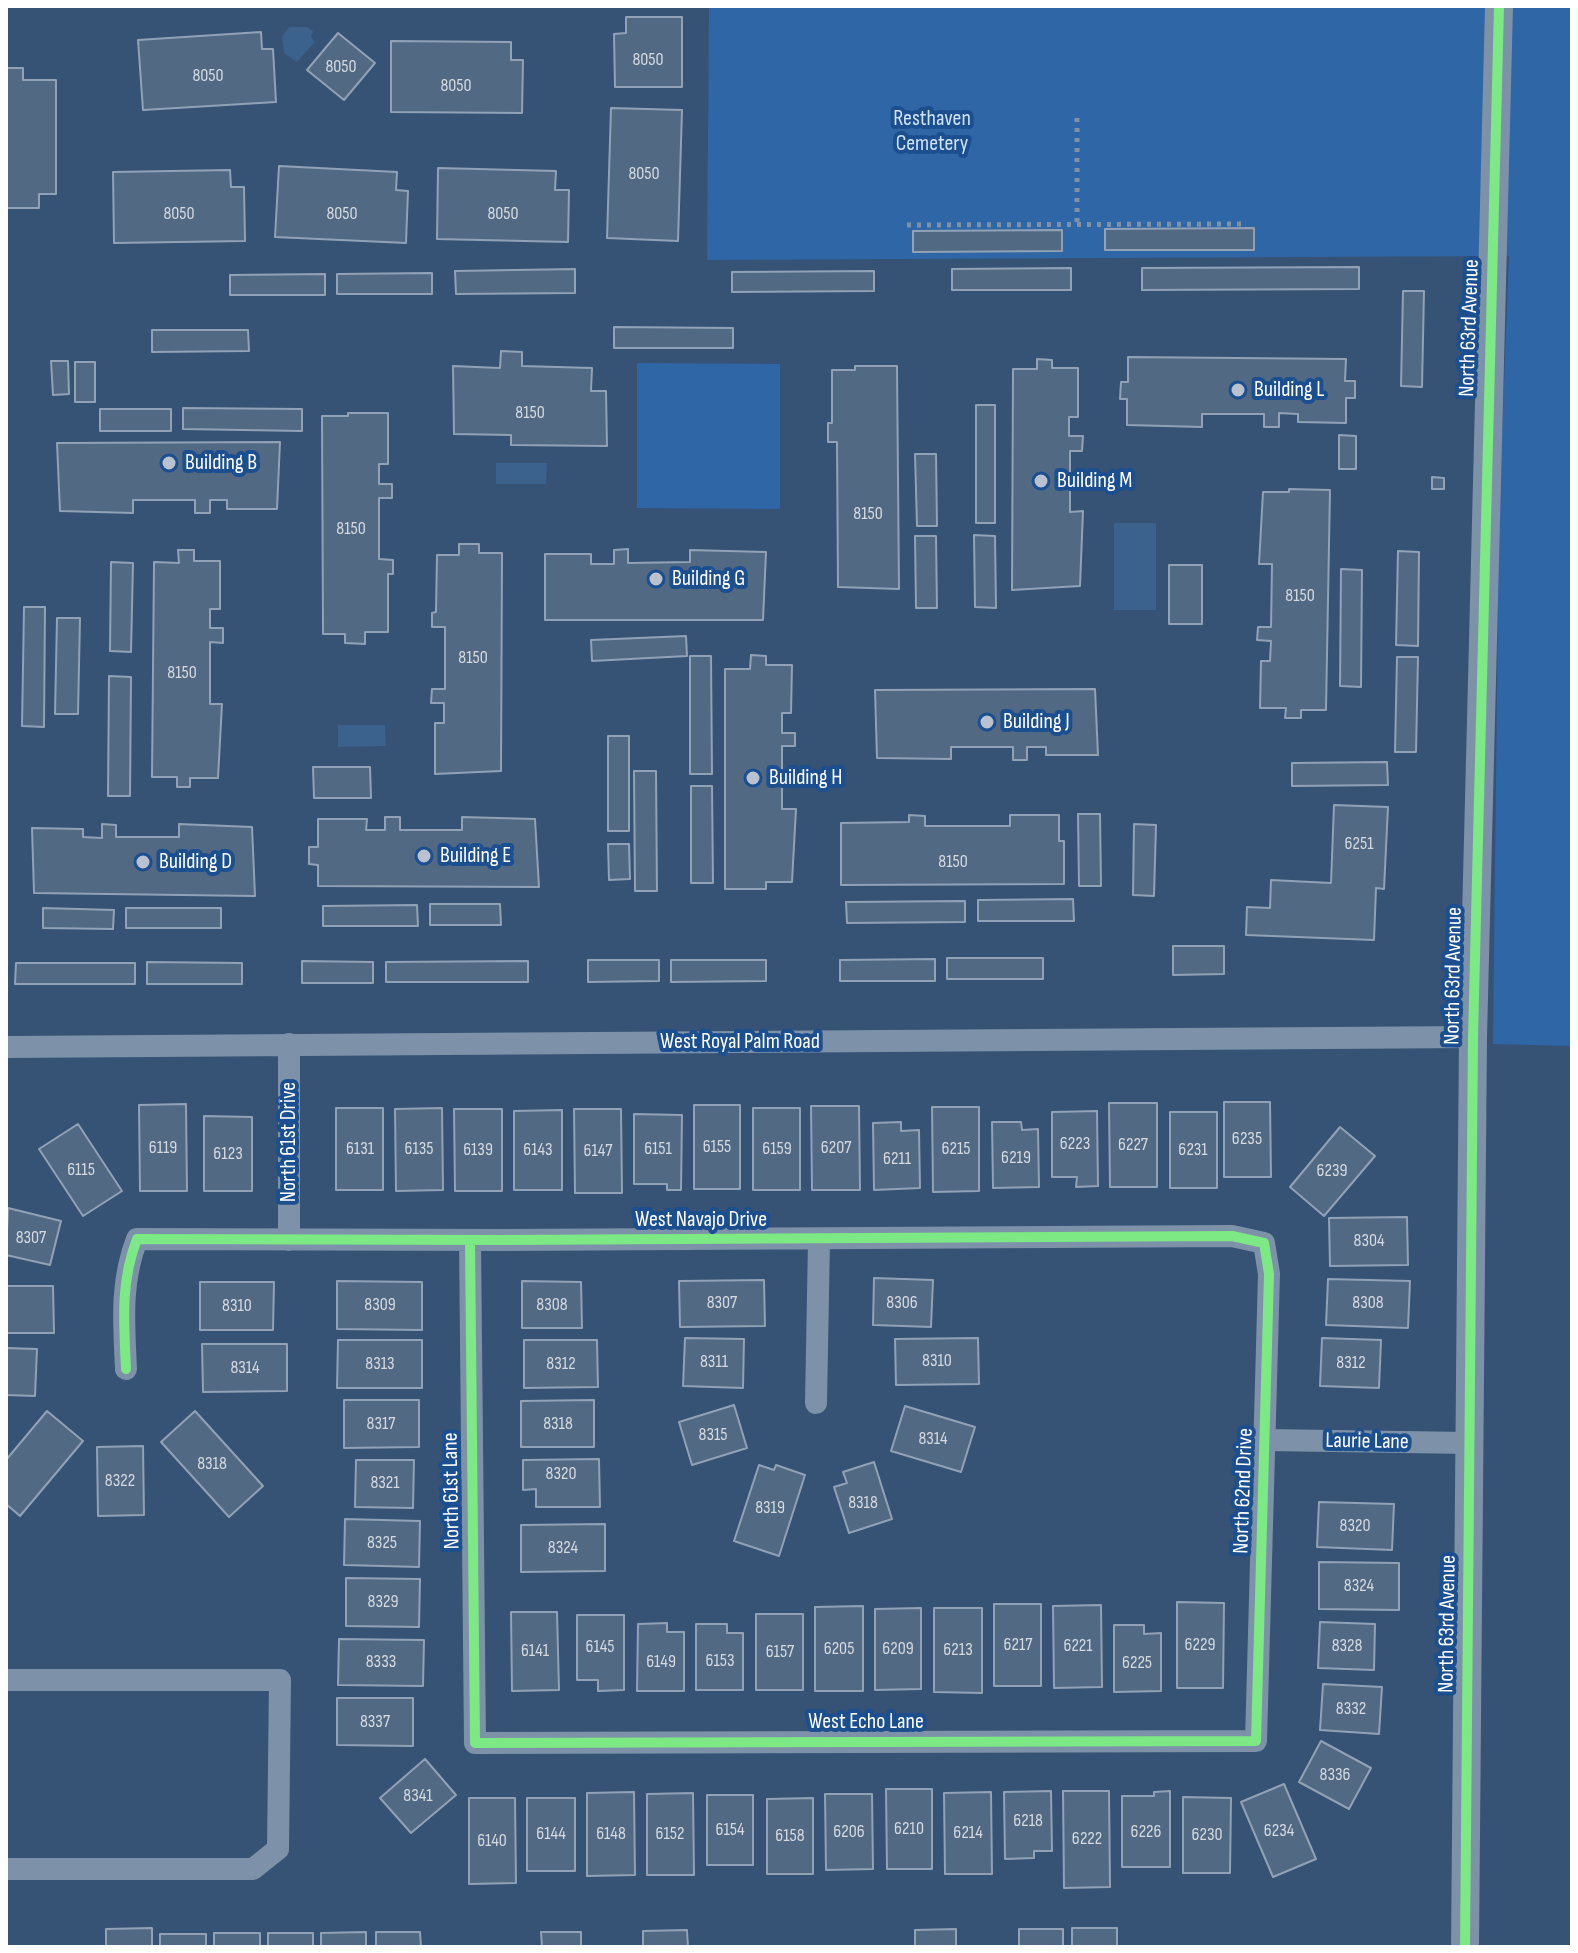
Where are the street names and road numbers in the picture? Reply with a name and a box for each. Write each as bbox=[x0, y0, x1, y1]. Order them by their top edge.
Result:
street label: North 63rd Avenue bbox=[1454, 259, 1486, 397]
street label: North 63rd Avenue bbox=[1440, 907, 1468, 1045]
street label: West Royal Palm Road bbox=[660, 1029, 820, 1055]
street label: North 61st Drive bbox=[276, 1082, 302, 1202]
street label: West Navajo Drive bbox=[635, 1207, 767, 1233]
street label: North 62nd Drive bbox=[1229, 1428, 1259, 1554]
street label: Laurie Lane bbox=[1325, 1428, 1409, 1456]
street label: North 61st Lane bbox=[438, 1432, 466, 1550]
street label: North 63rd Avenue bbox=[1434, 1555, 1462, 1693]
street label: West Echo Lane bbox=[808, 1709, 924, 1735]

